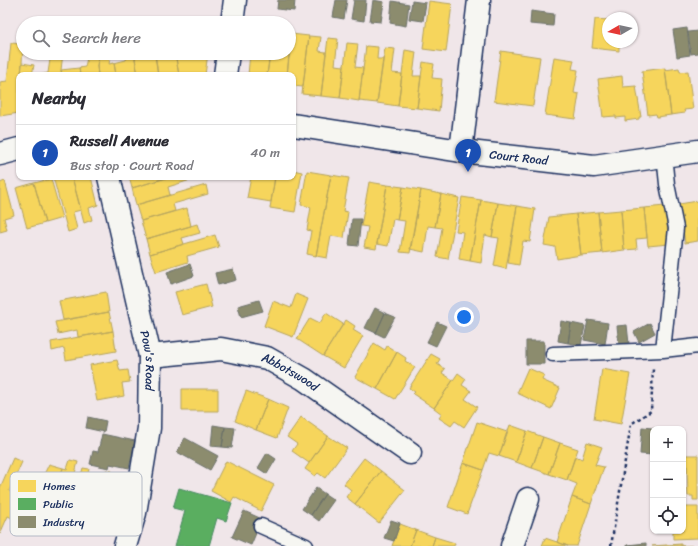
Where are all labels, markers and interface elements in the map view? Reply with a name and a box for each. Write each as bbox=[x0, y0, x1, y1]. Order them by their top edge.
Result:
north arrow bbox=[602, 12, 638, 48]
search box bbox=[16, 16, 296, 60]
text: Search here bbox=[62, 25, 141, 51]
icon: search bbox=[30, 27, 52, 49]
text: Nearby bbox=[32, 83, 86, 113]
text: Russell Avenue bbox=[70, 128, 169, 154]
pin: 1 bbox=[455, 139, 481, 172]
text: 1 bbox=[42, 141, 48, 164]
text: 40 m bbox=[250, 141, 280, 164]
street label: Court Road bbox=[488, 143, 550, 172]
text: Bus stop · Court Road bbox=[70, 154, 193, 177]
your location bbox=[454, 307, 474, 327]
street label: Pow's Road bbox=[133, 328, 161, 392]
street label: Abbotswood bbox=[259, 346, 324, 398]
map controls bbox=[650, 426, 686, 534]
button: + bbox=[650, 426, 686, 462]
button: − bbox=[650, 462, 686, 498]
legend bbox=[10, 472, 142, 536]
text: Homes bbox=[43, 477, 76, 496]
text: Public bbox=[43, 495, 74, 514]
button: locate bbox=[650, 498, 686, 534]
text: Industry bbox=[42, 513, 85, 532]

